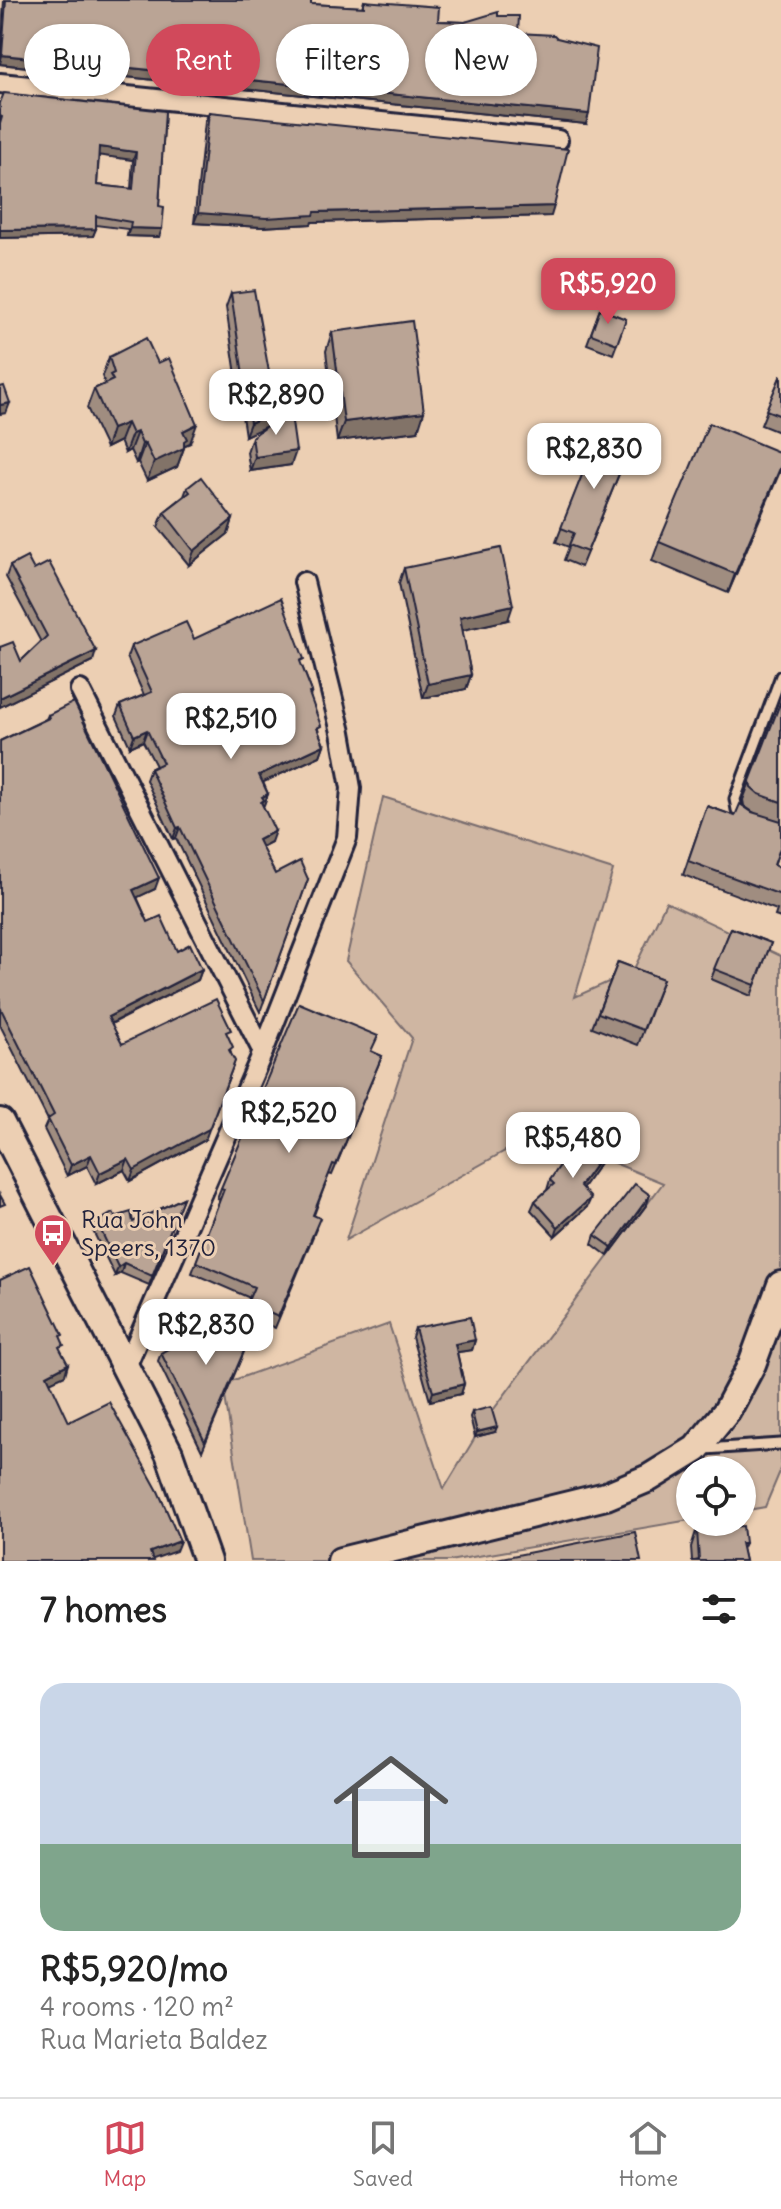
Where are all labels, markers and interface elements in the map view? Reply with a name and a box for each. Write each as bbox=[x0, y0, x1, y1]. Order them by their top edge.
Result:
chip: Buy bbox=[24, 24, 130, 96]
chip: Rent bbox=[146, 24, 260, 96]
chip: Filters bbox=[276, 24, 409, 96]
chip: New bbox=[425, 24, 537, 96]
pin: R$5,920 bbox=[534, 258, 682, 326]
text: R$5,920 bbox=[559, 267, 657, 300]
pin: R$2,890 bbox=[202, 369, 350, 437]
text: R$2,890 bbox=[227, 378, 325, 411]
pin: R$2,830 bbox=[520, 423, 668, 491]
text: R$2,830 bbox=[545, 432, 643, 465]
pin: R$2,510 bbox=[157, 693, 305, 761]
text: R$2,510 bbox=[184, 702, 278, 735]
pin: R$2,520 bbox=[215, 1087, 363, 1155]
text: R$2,520 bbox=[241, 1096, 337, 1129]
pin: R$5,480 bbox=[499, 1112, 647, 1180]
text: R$5,480 bbox=[524, 1121, 622, 1154]
place label: Rua John Speers, 1370 bbox=[81, 1204, 216, 1262]
bus stop icon: Rua John Speers, 1370 bbox=[32, 1212, 74, 1267]
pin: R$2,830 bbox=[132, 1299, 280, 1367]
text: R$2,830 bbox=[157, 1308, 255, 1341]
map controls bbox=[676, 1456, 756, 1536]
button: locate bbox=[676, 1456, 756, 1536]
icon: filters bbox=[697, 1587, 741, 1631]
text: 7 homes bbox=[40, 1588, 167, 1631]
icon: home bbox=[319, 1735, 463, 1879]
text: R$5,920/mo bbox=[40, 1947, 228, 1990]
text: 4 rooms · 120 m² bbox=[40, 1990, 234, 2023]
text: Rua Marieta Baldez bbox=[40, 2023, 268, 2056]
tab: Map bbox=[103, 2116, 147, 2192]
tab: Saved bbox=[353, 2116, 413, 2192]
tab: Home bbox=[619, 2116, 678, 2192]

